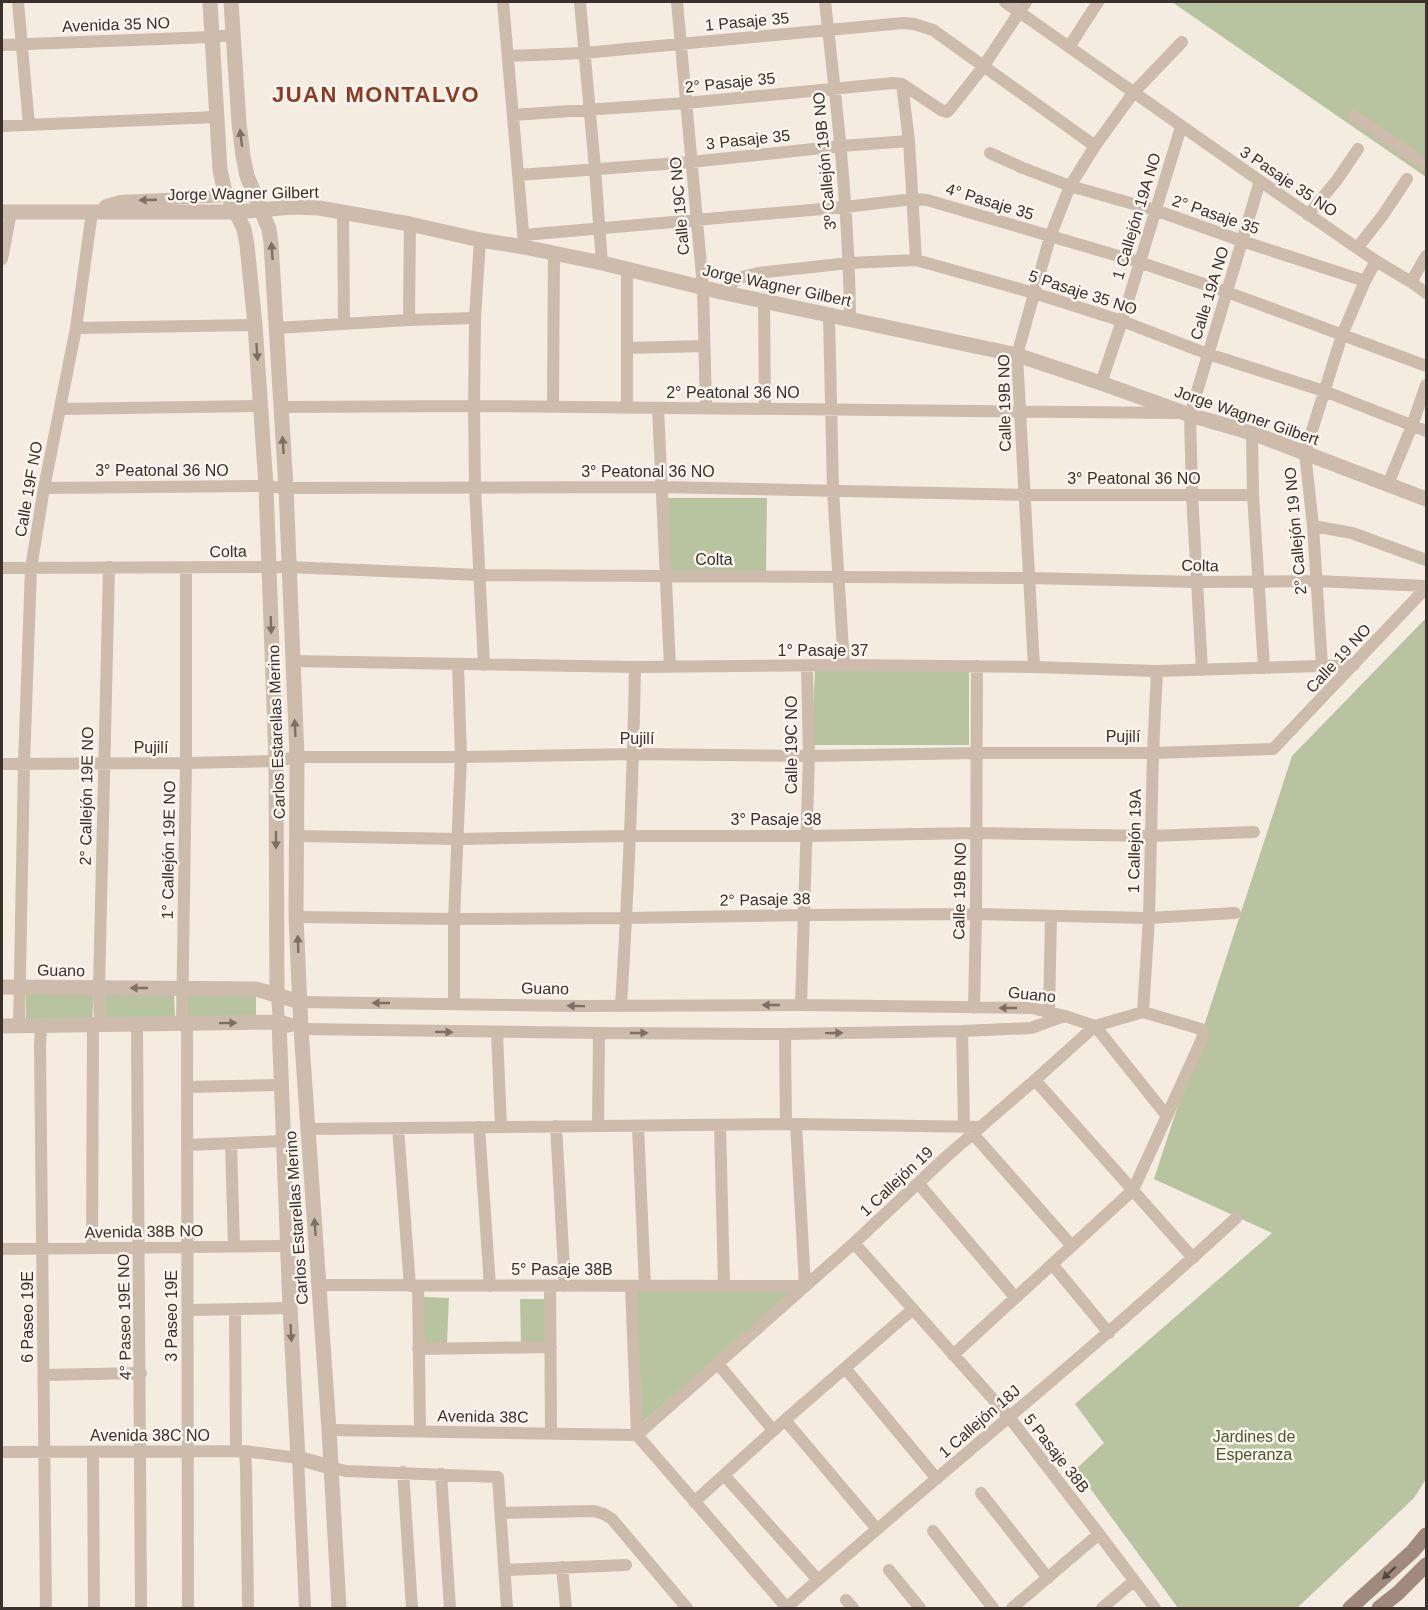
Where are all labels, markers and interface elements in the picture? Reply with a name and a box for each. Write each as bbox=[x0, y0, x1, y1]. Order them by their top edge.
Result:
street label: 1 Pasaje 35 bbox=[704, 9, 790, 34]
street label: Avenida 35 NO bbox=[62, 14, 170, 35]
street label: 2° Pasaje 35 bbox=[684, 69, 776, 96]
district label: JUAN MONTALVO bbox=[272, 82, 480, 107]
street label: 3º Callejón 19B NO bbox=[810, 91, 839, 231]
street label: 3 Pasaje 35 bbox=[705, 127, 791, 152]
one-way arrow bbox=[236, 128, 245, 147]
street label: 3 Pasaje 35 NO bbox=[1237, 143, 1340, 220]
street label: 1 Callejón 19A NO bbox=[1109, 151, 1164, 282]
street label: Calle 19C NO bbox=[667, 156, 692, 256]
street label: 4° Pasaje 35 bbox=[944, 180, 1036, 223]
street label: Jorge Wagner Gilbert bbox=[167, 184, 319, 203]
street label: 2° Pasaje 35 bbox=[1170, 192, 1262, 237]
one-way arrow bbox=[138, 195, 157, 204]
one-way arrow bbox=[267, 241, 276, 260]
street label: Calle 19A NO bbox=[1187, 244, 1232, 342]
street label: Jorge Wagner Gilbert bbox=[701, 261, 853, 310]
street label: 5 Pasaje 35 NO bbox=[1027, 267, 1139, 318]
one-way arrow bbox=[252, 343, 262, 362]
street label: Calle 19B NO bbox=[995, 354, 1014, 452]
street label: Jorge Wagner Gilbert bbox=[1172, 383, 1322, 448]
street label: 2° Peatonal 36 NO bbox=[666, 384, 800, 401]
one-way arrow bbox=[279, 436, 288, 455]
street label: Calle 19F NO bbox=[12, 440, 45, 538]
street label: 3° Peatonal 36 NO bbox=[95, 462, 229, 479]
street label: 3° Peatonal 36 NO bbox=[581, 463, 715, 480]
street label: 2° Callejón 19 NO bbox=[1281, 466, 1310, 596]
street label: 3° Peatonal 36 NO bbox=[1067, 470, 1201, 487]
street label: Colta bbox=[209, 543, 247, 560]
street label: Colta bbox=[695, 551, 733, 568]
street label: Colta bbox=[1181, 557, 1219, 574]
one-way arrow bbox=[267, 616, 276, 635]
street label: Calle 19 NO bbox=[1302, 621, 1374, 696]
street label: 1° Pasaje 37 bbox=[778, 642, 869, 659]
street label: Carlos Estarellas Merino bbox=[265, 644, 288, 819]
street label: Calle 19C NO bbox=[783, 696, 800, 794]
one-way arrow bbox=[291, 718, 300, 737]
street label: 2° Callejón 19E NO bbox=[77, 726, 96, 866]
street label: Pujilí bbox=[1106, 728, 1141, 745]
street label: Pujilí bbox=[620, 730, 655, 747]
street label: Pujilí bbox=[134, 739, 169, 756]
street label: 1° Callejón 19E NO bbox=[159, 780, 178, 920]
street label: 1 Callejón 19A bbox=[1125, 789, 1144, 893]
street label: 3° Pasaje 38 bbox=[731, 811, 822, 828]
one-way arrow bbox=[271, 831, 281, 850]
street label: Calle 19B NO bbox=[950, 842, 969, 940]
street label: 2° Pasaje 38 bbox=[719, 890, 811, 909]
one-way arrow bbox=[293, 934, 302, 953]
street label: Guano bbox=[37, 962, 85, 979]
street label: Guano bbox=[521, 980, 569, 997]
one-way arrow bbox=[129, 984, 148, 993]
street label: Guano bbox=[1007, 984, 1057, 1005]
one-way arrow bbox=[371, 999, 390, 1008]
one-way arrow bbox=[761, 1000, 780, 1010]
one-way arrow bbox=[566, 1001, 585, 1011]
one-way arrow bbox=[998, 1003, 1017, 1013]
one-way arrow bbox=[218, 1019, 237, 1028]
one-way arrow bbox=[434, 1027, 453, 1037]
one-way arrow bbox=[629, 1028, 648, 1038]
one-way arrow bbox=[824, 1028, 843, 1038]
street label: Carlos Estarellas Merino bbox=[282, 1130, 311, 1305]
street label: 1 Callejón 19 bbox=[856, 1143, 936, 1219]
one-way arrow bbox=[310, 1218, 319, 1237]
street label: Avenida 38B NO bbox=[84, 1222, 204, 1241]
street label: 4° Paseo 19E NO bbox=[115, 1254, 134, 1380]
street label: 5° Pasaje 38B bbox=[511, 1261, 613, 1278]
street label: 3 Paseo 19E bbox=[163, 1270, 180, 1362]
street label: 6 Paseo 19E bbox=[19, 1271, 36, 1363]
one-way arrow bbox=[287, 1323, 296, 1342]
street label: 1 Callejón 18J bbox=[935, 1382, 1023, 1461]
street label: Avenida 38C bbox=[437, 1407, 529, 1426]
street label: 5 Pasaje 38B bbox=[1021, 1411, 1093, 1496]
street label: Avenida 38C NO bbox=[90, 1427, 210, 1444]
park label: Jardines de Esperanza bbox=[1213, 1428, 1295, 1463]
one-way arrow bbox=[1382, 1566, 1397, 1579]

